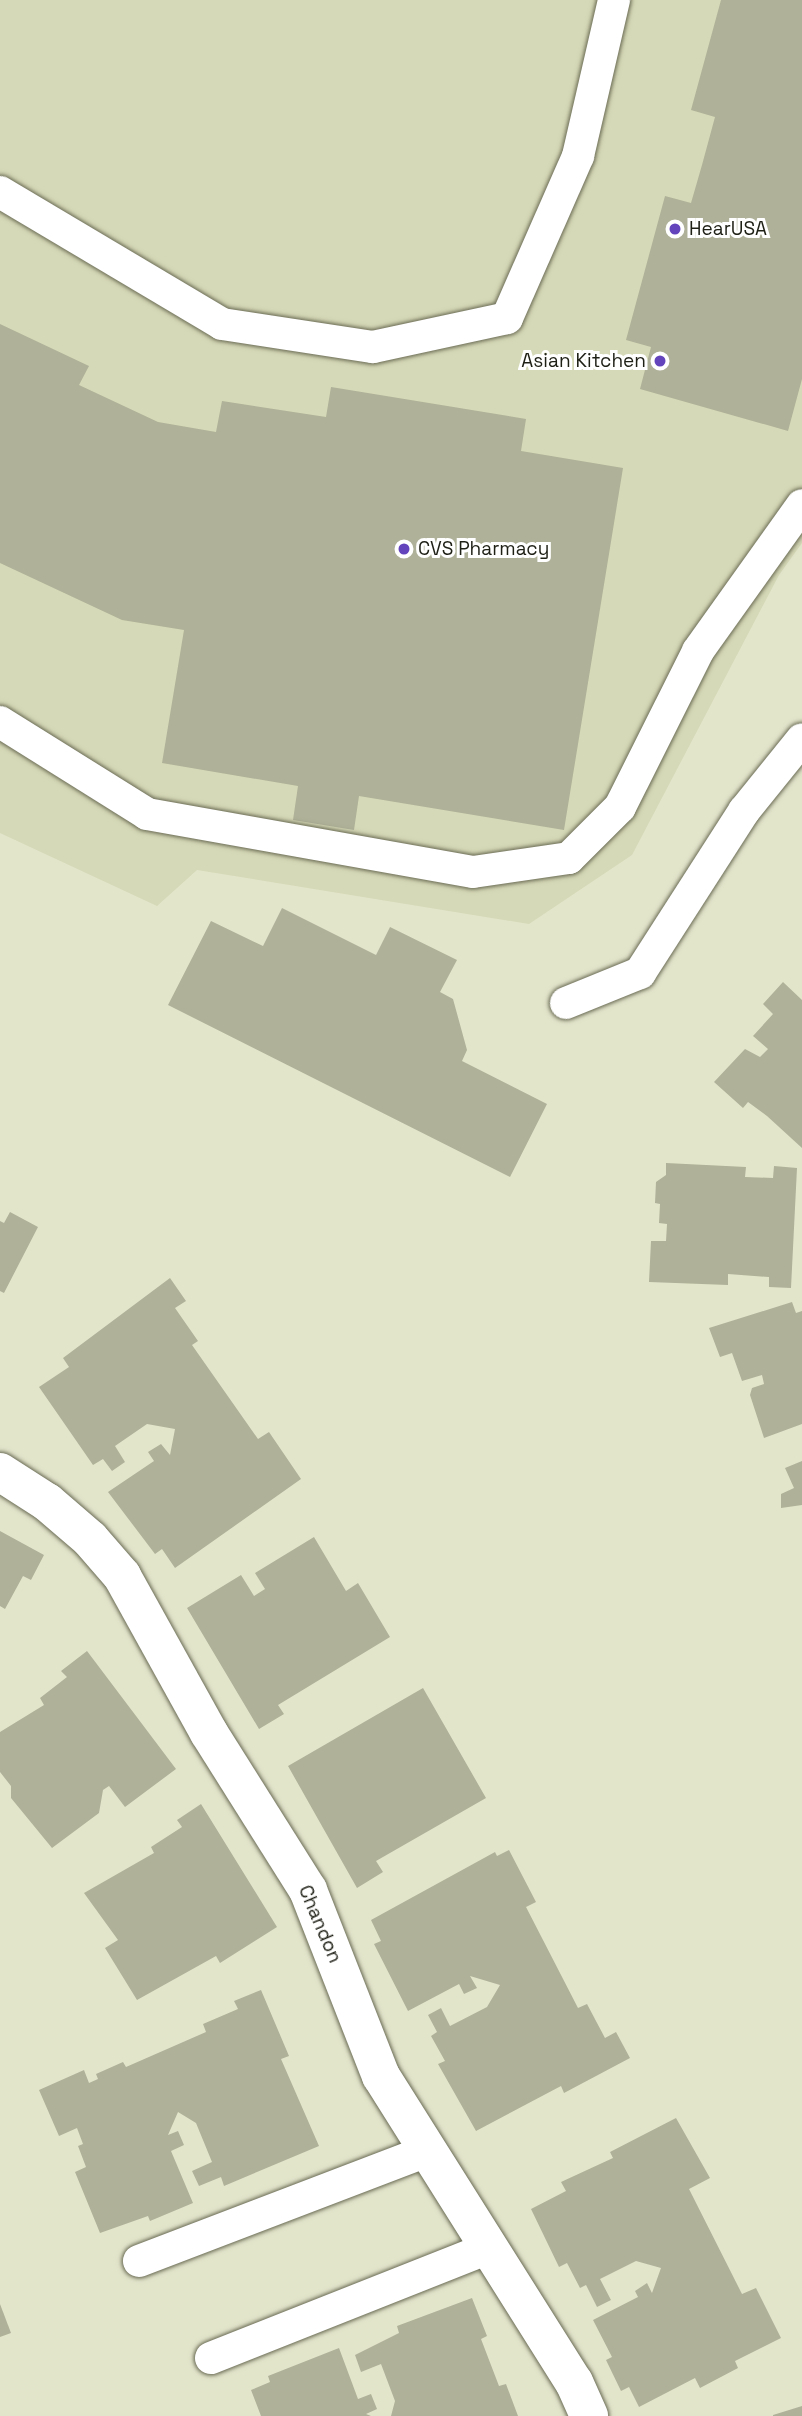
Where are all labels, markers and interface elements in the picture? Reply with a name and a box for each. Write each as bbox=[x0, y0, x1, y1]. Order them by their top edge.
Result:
place label: HearUSA bbox=[689, 218, 767, 240]
marker: HearUSA bbox=[667, 221, 683, 237]
place label: Asian Kitchen bbox=[521, 350, 646, 372]
marker: Asian Kitchen bbox=[652, 353, 668, 369]
place label: CVS Pharmacy bbox=[418, 538, 549, 560]
marker: CVS Pharmacy bbox=[396, 541, 412, 557]
street label: Chandon bbox=[293, 1882, 347, 1966]

